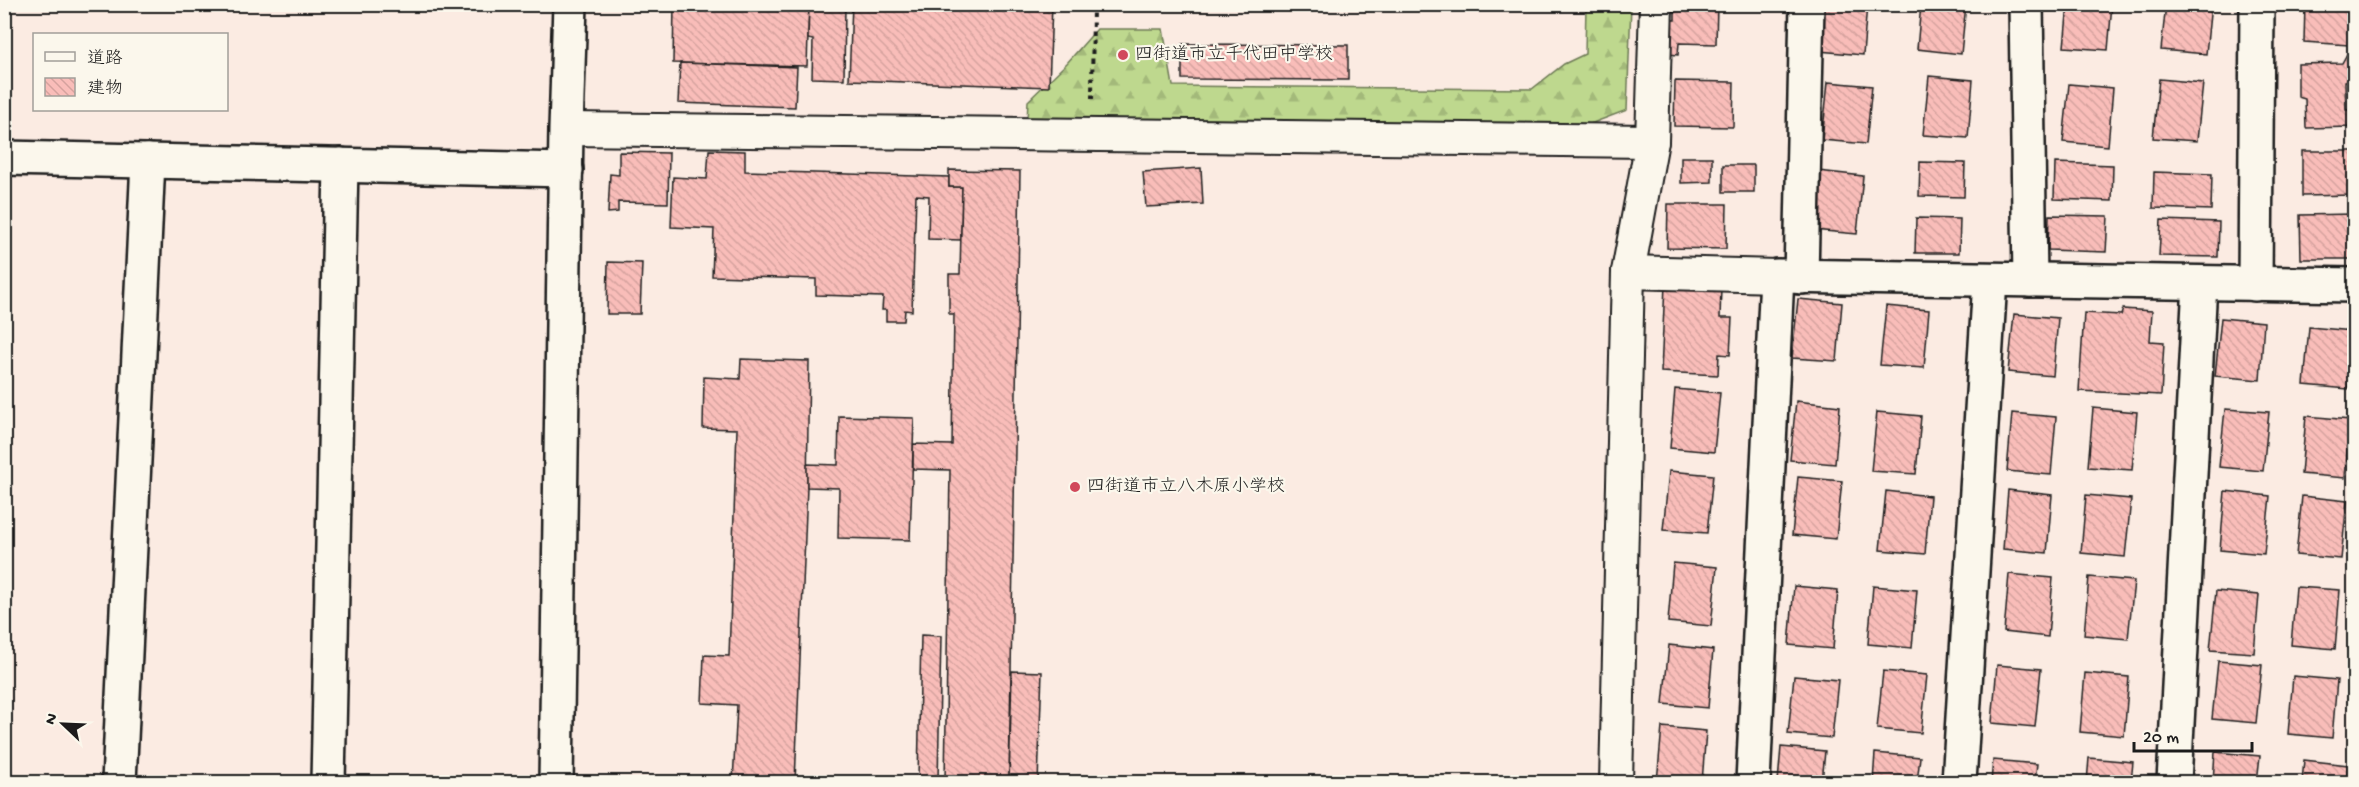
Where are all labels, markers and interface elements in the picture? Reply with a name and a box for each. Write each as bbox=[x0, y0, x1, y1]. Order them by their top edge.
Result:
legend bbox=[33, 33, 228, 111]
place label: 四街道市立千代田中学校 bbox=[1135, 44, 1333, 66]
text: 道路 bbox=[87, 48, 123, 70]
marker: 四街道市立千代田中学校 bbox=[1116, 48, 1130, 62]
text: 建物 bbox=[87, 78, 123, 100]
place label: 四街道市立八木原小学校 bbox=[1087, 476, 1285, 498]
marker: 四街道市立八木原小学校 bbox=[1068, 480, 1082, 494]
north arrow bbox=[33, 694, 93, 754]
text: N bbox=[42, 710, 63, 728]
scale bar bbox=[2134, 715, 2252, 753]
text: 20 m bbox=[2143, 728, 2179, 749]

